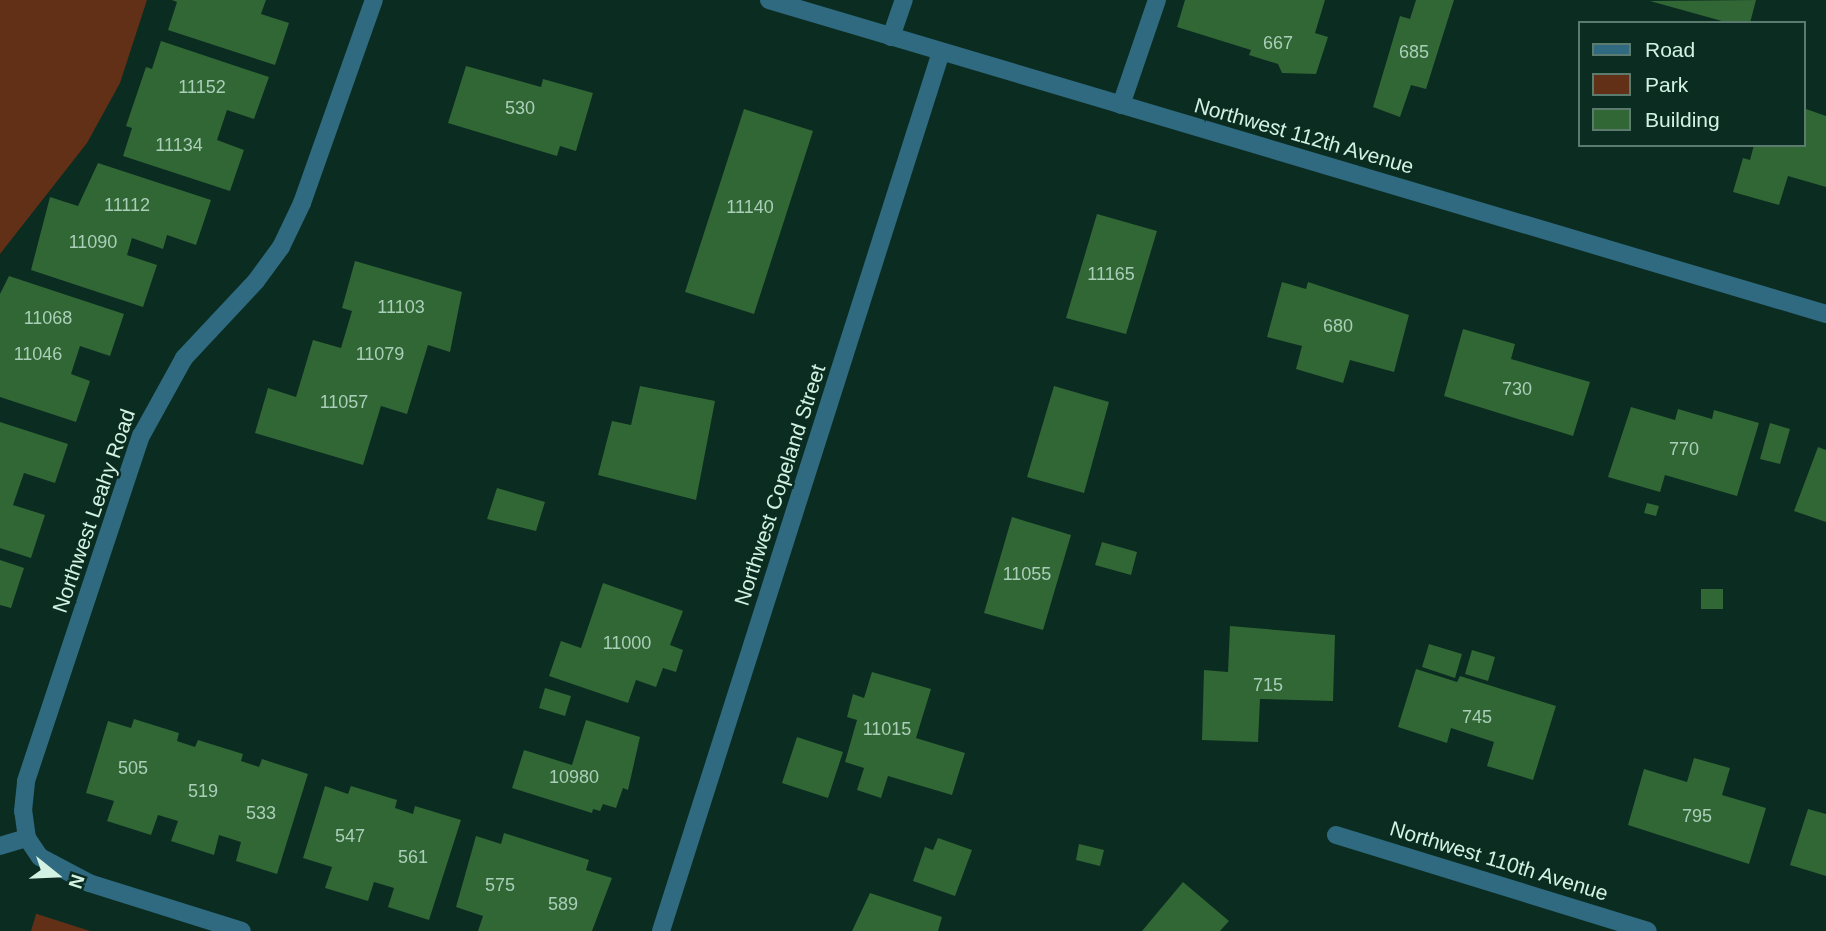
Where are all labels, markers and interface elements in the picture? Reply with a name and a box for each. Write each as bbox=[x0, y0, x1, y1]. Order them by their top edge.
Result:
legend bbox=[1577, 21, 1805, 147]
house number: 667 bbox=[1263, 32, 1293, 54]
text: Road bbox=[1645, 38, 1695, 61]
house number: 685 bbox=[1399, 41, 1429, 63]
text: Park bbox=[1645, 73, 1688, 96]
house number: 11152 bbox=[178, 76, 226, 98]
street label: Northwest 112th Avenue bbox=[1191, 92, 1417, 180]
house number: 530 bbox=[505, 97, 535, 119]
text: Building bbox=[1645, 108, 1720, 131]
house number: 11134 bbox=[155, 134, 203, 156]
house number: 11112 bbox=[104, 194, 150, 216]
house number: 11140 bbox=[726, 196, 774, 218]
house number: 11090 bbox=[69, 231, 117, 253]
house number: 11165 bbox=[1087, 263, 1135, 285]
house number: 11103 bbox=[377, 296, 425, 318]
house number: 11068 bbox=[24, 307, 72, 329]
house number: 680 bbox=[1323, 315, 1353, 337]
house number: 11046 bbox=[14, 343, 62, 365]
house number: 11079 bbox=[356, 343, 404, 365]
street label: Northwest Copeland Street bbox=[729, 361, 831, 609]
house number: 730 bbox=[1502, 378, 1532, 400]
house number: 11057 bbox=[320, 391, 368, 413]
street label: Northwest Leahy Road bbox=[47, 406, 141, 616]
house number: 770 bbox=[1669, 438, 1699, 460]
house number: 11055 bbox=[1003, 563, 1051, 585]
house number: 11000 bbox=[603, 632, 651, 654]
house number: 715 bbox=[1253, 674, 1283, 696]
house number: 745 bbox=[1462, 706, 1492, 728]
house number: 11015 bbox=[863, 718, 911, 740]
house number: 505 bbox=[118, 757, 148, 779]
house number: 10980 bbox=[549, 766, 599, 788]
house number: 519 bbox=[188, 780, 218, 802]
house number: 533 bbox=[246, 802, 276, 824]
house number: 795 bbox=[1682, 805, 1712, 827]
street label: Northwest 110th Avenue bbox=[1386, 816, 1612, 906]
house number: 547 bbox=[335, 825, 365, 847]
north arrow bbox=[21, 840, 91, 910]
house number: 561 bbox=[398, 846, 428, 868]
text: N bbox=[64, 872, 89, 891]
house number: 575 bbox=[485, 874, 515, 896]
house number: 589 bbox=[548, 893, 578, 915]

